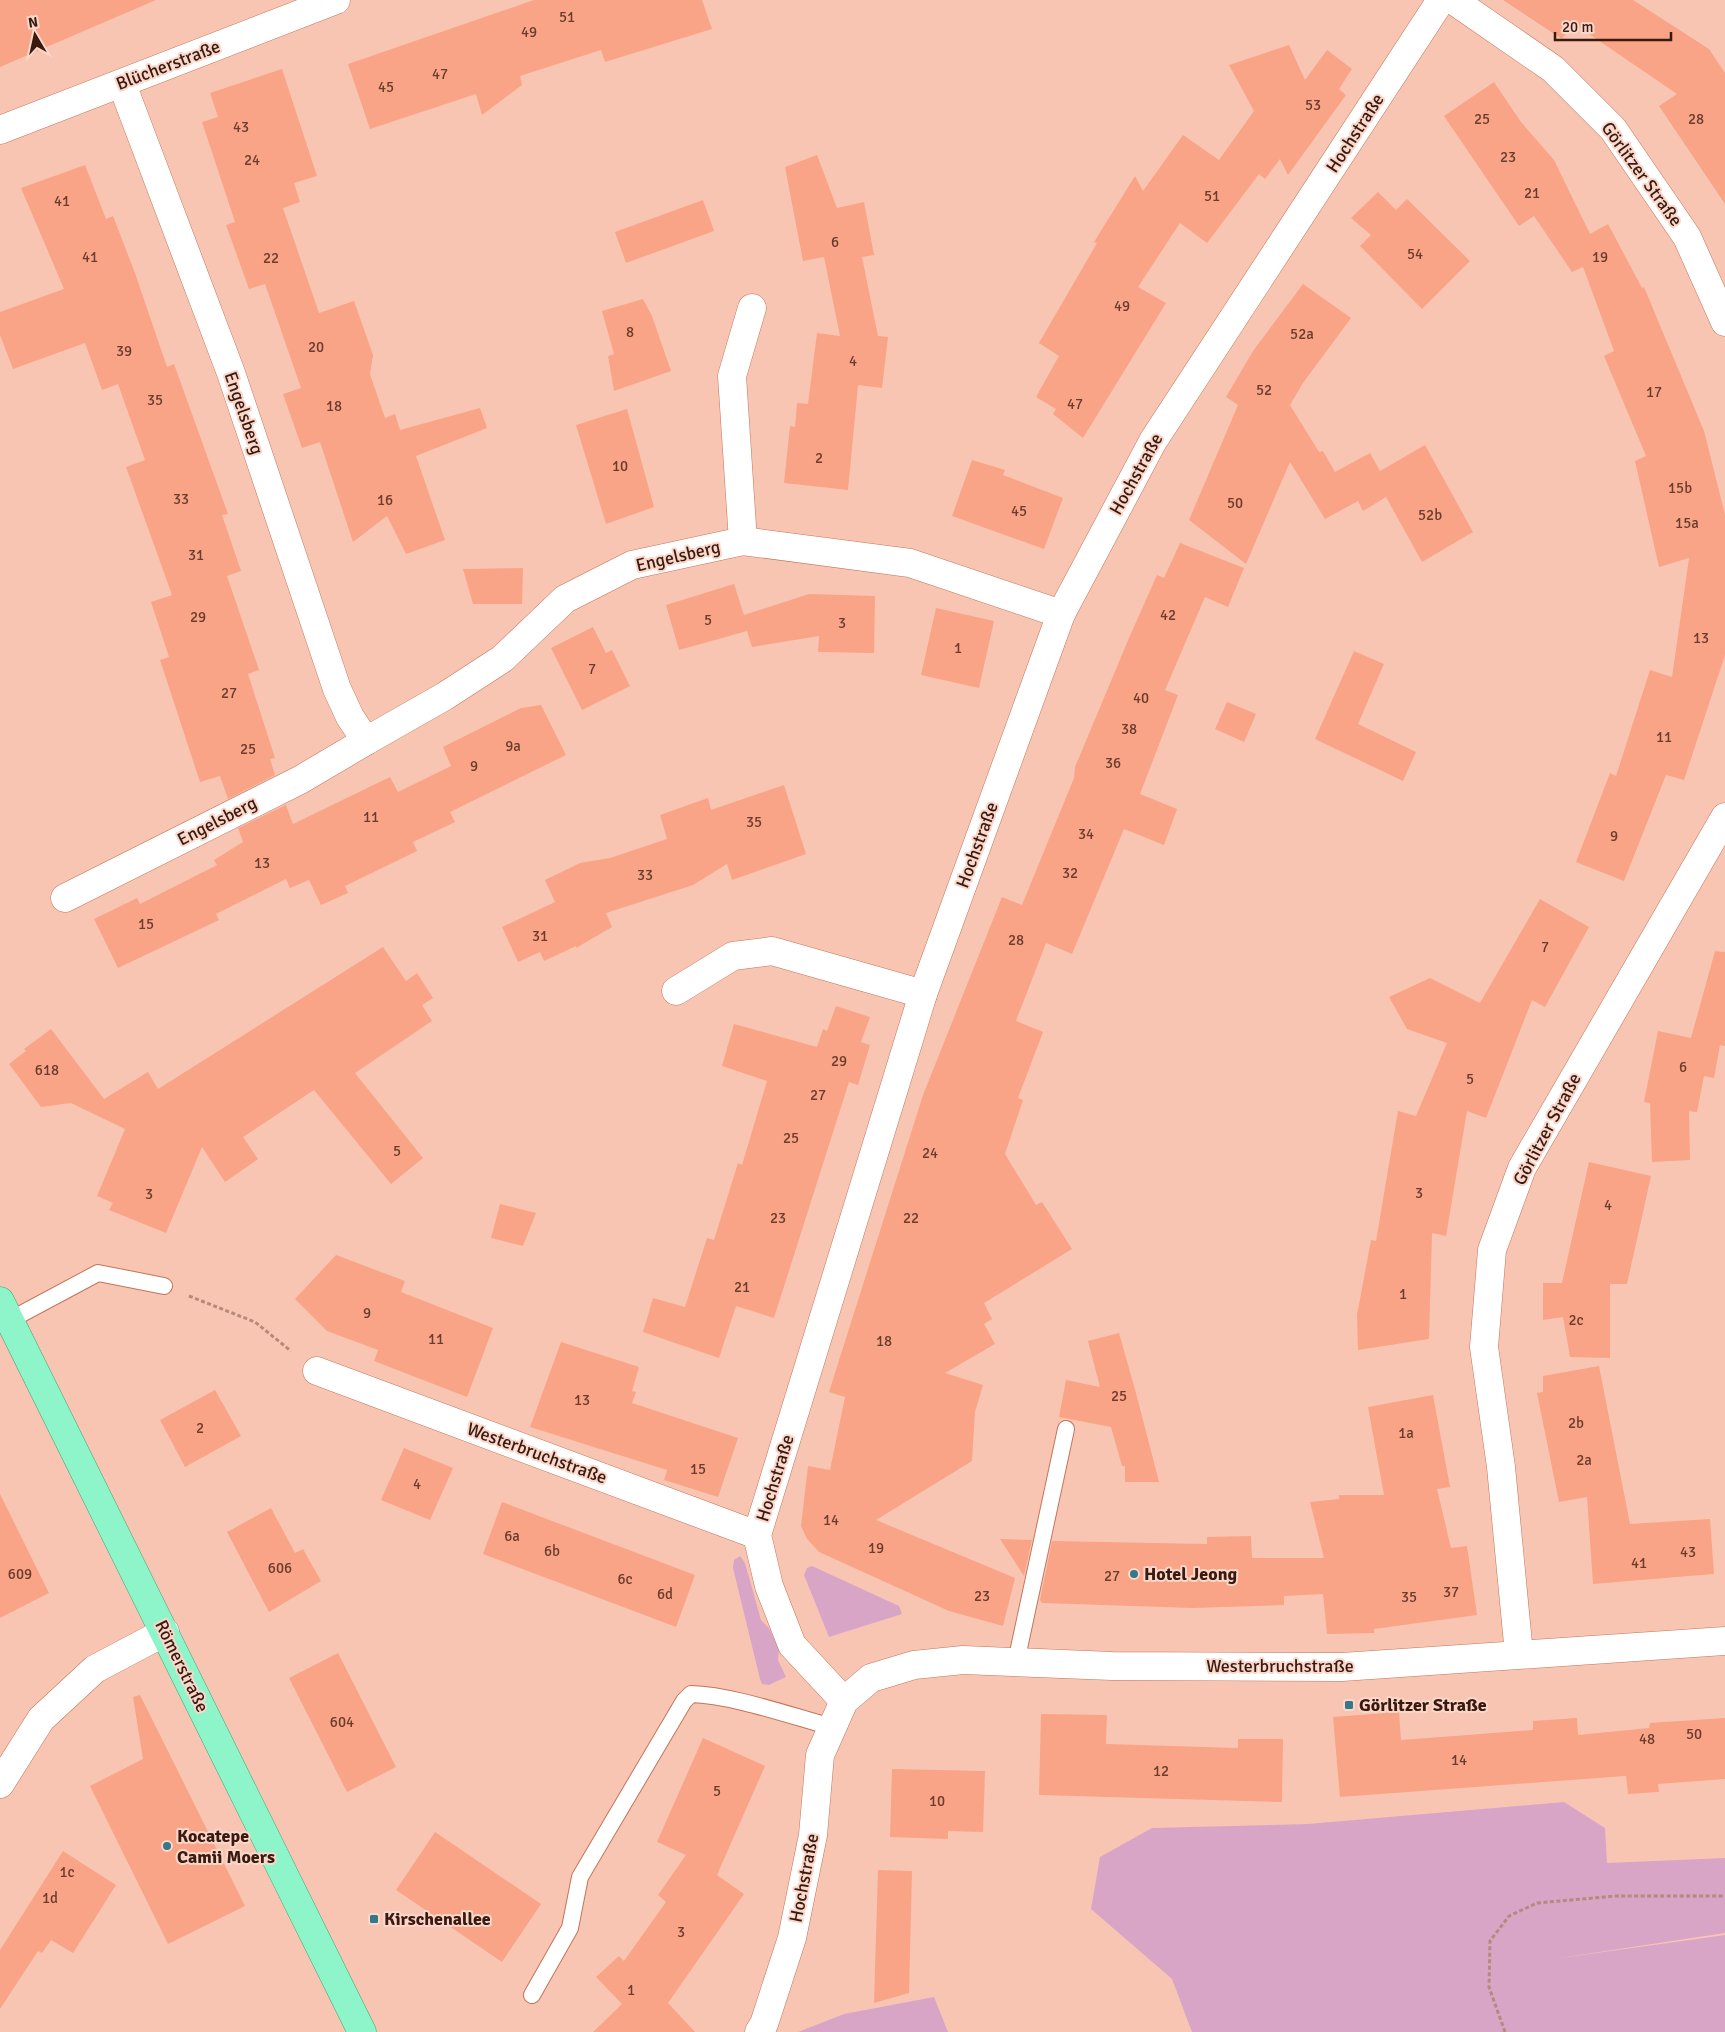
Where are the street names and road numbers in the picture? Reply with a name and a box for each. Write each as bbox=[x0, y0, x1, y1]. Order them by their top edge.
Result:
street label: Blücherstraße bbox=[113, 35, 223, 95]
street label: Hochstraße bbox=[1321, 89, 1389, 177]
street label: Görlitzer Straße bbox=[1597, 117, 1687, 231]
street label: Engelsberg bbox=[220, 369, 268, 457]
street label: Hochstraße bbox=[1105, 429, 1167, 519]
street label: Engelsberg bbox=[634, 536, 722, 576]
street label: Engelsberg bbox=[174, 792, 260, 850]
street label: Hochstraße bbox=[951, 799, 1003, 891]
street label: Görlitzer Straße bbox=[1508, 1069, 1586, 1189]
street label: Westerbruchstraße bbox=[464, 1417, 610, 1489]
street label: Hochstraße bbox=[751, 1432, 799, 1524]
street label: Römerstraße bbox=[150, 1616, 214, 1716]
street label: Westerbruchstraße bbox=[1206, 1655, 1354, 1677]
street label: Hochstraße bbox=[785, 1832, 823, 1924]

